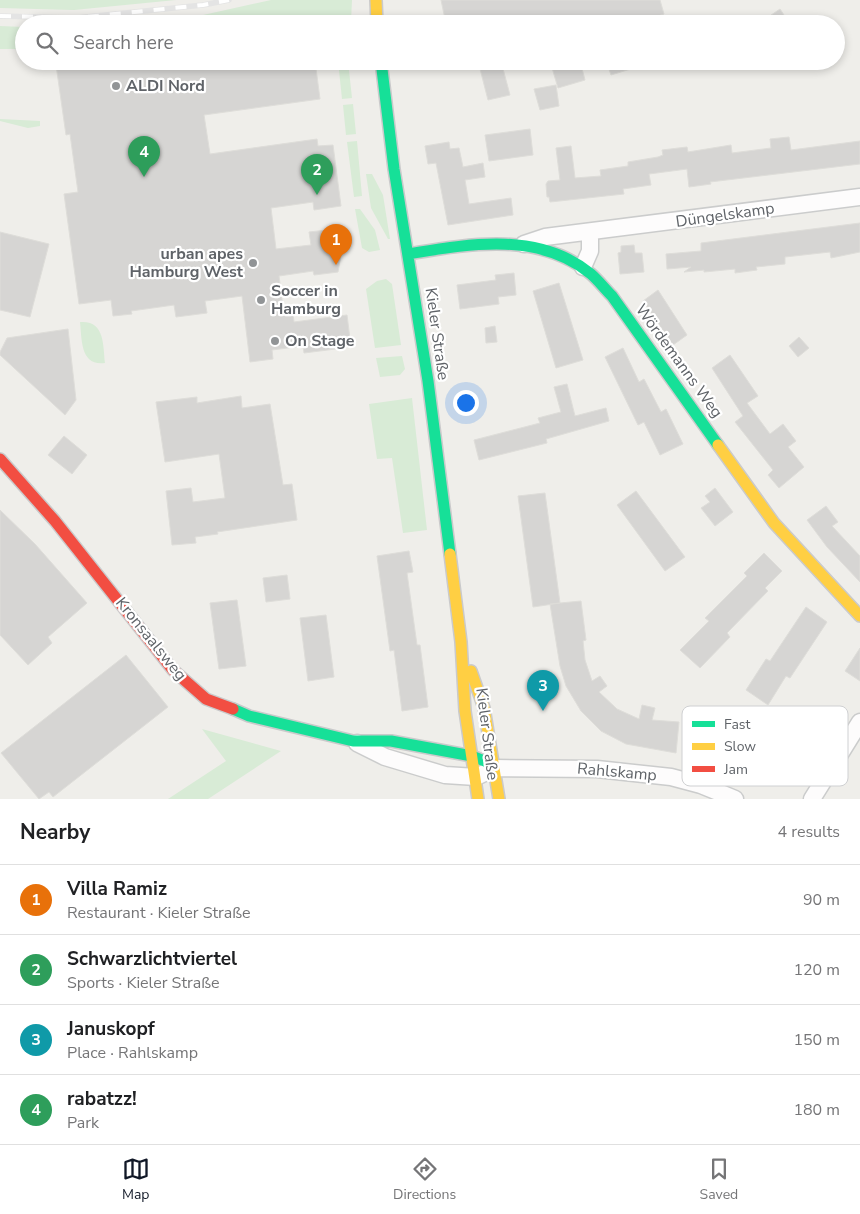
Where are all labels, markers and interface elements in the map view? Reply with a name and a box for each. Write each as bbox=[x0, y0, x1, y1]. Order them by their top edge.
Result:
search box bbox=[15, 15, 845, 70]
icon: search bbox=[33, 29, 61, 57]
text: Search here bbox=[73, 30, 174, 56]
place label: ALDI Nord bbox=[126, 75, 205, 97]
marker: ALDI Nord bbox=[110, 80, 122, 92]
pin: 4 bbox=[128, 136, 160, 177]
pin: 2 bbox=[301, 154, 333, 195]
street label: Düngelskamp bbox=[674, 197, 776, 233]
pin: 1 bbox=[320, 224, 352, 265]
place label: urban apes Hamburg West bbox=[130, 243, 244, 283]
marker: urban apes Hamburg West bbox=[247, 257, 259, 269]
place label: Soccer in Hamburg bbox=[271, 280, 341, 320]
street label: Kieler Straße bbox=[420, 286, 454, 382]
marker: Soccer in Hamburg bbox=[255, 294, 267, 306]
street label: Wördemanns Weg bbox=[630, 300, 728, 422]
place label: On Stage bbox=[285, 330, 355, 352]
marker: On Stage bbox=[269, 335, 281, 347]
your location bbox=[453, 390, 479, 416]
street label: Kronsaalsweg bbox=[110, 593, 192, 685]
pin: 3 bbox=[527, 670, 559, 711]
street label: Kieler Straße bbox=[470, 686, 504, 782]
legend bbox=[682, 706, 848, 786]
text: Fast bbox=[724, 715, 750, 734]
text: Slow bbox=[724, 737, 756, 756]
street label: Rahlskamp bbox=[576, 758, 658, 786]
text: Jam bbox=[723, 760, 748, 779]
text: Nearby bbox=[20, 818, 90, 846]
text: 4 results bbox=[778, 821, 840, 843]
text: Villa Ramiz bbox=[67, 876, 167, 902]
text: 1 bbox=[31, 889, 41, 911]
text: 90 m bbox=[803, 889, 840, 911]
text: Restaurant · Kieler Straße bbox=[67, 902, 251, 924]
text: Schwarzlichtviertel bbox=[67, 946, 237, 972]
text: 2 bbox=[31, 959, 41, 981]
text: 120 m bbox=[793, 959, 840, 981]
text: Sports · Kieler Straße bbox=[67, 972, 220, 994]
text: Januskopf bbox=[67, 1016, 155, 1042]
text: 3 bbox=[31, 1029, 41, 1051]
text: 150 m bbox=[793, 1029, 840, 1051]
text: Place · Rahlskamp bbox=[67, 1042, 198, 1064]
text: rabatzz! bbox=[67, 1086, 137, 1112]
text: 4 bbox=[31, 1099, 41, 1121]
text: 180 m bbox=[793, 1099, 840, 1121]
text: Park bbox=[67, 1112, 99, 1134]
tab: Map bbox=[122, 1155, 150, 1204]
tab: Directions bbox=[393, 1155, 456, 1204]
tab: Saved bbox=[700, 1155, 738, 1204]

